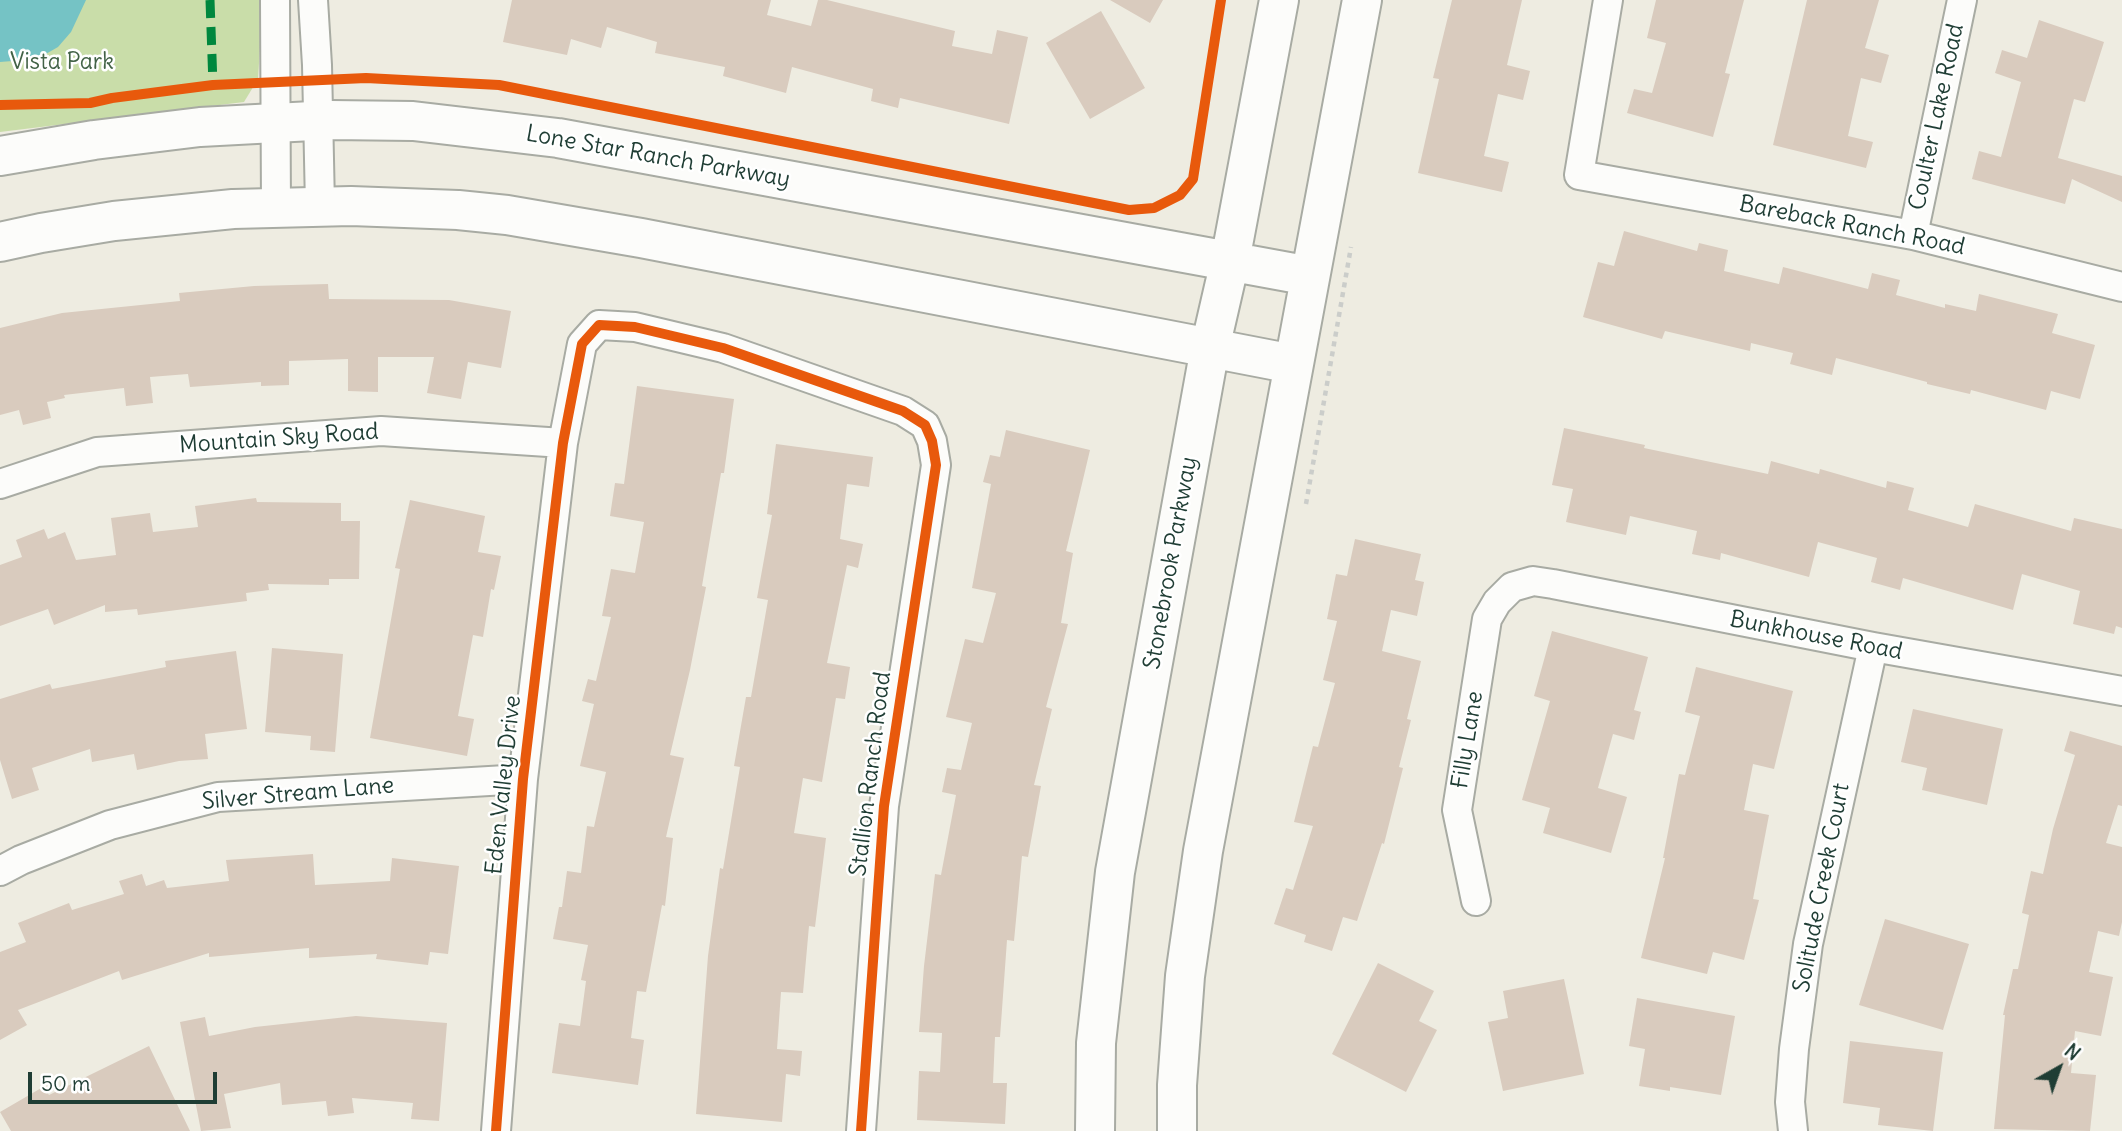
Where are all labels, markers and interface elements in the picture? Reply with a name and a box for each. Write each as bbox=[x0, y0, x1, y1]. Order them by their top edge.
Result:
street label: Coulter Lake Road bbox=[1904, 21, 1970, 213]
park label: Vista Park bbox=[10, 48, 114, 76]
street label: Lone Star Ranch Parkway bbox=[524, 120, 792, 194]
street label: Bareback Ranch Road bbox=[1737, 191, 1967, 261]
street label: Mountain Sky Road bbox=[178, 418, 380, 460]
street label: Stonebrook Parkway bbox=[1139, 455, 1203, 671]
street label: Bunkhouse Road bbox=[1727, 606, 1905, 666]
street label: Stallion Ranch Road bbox=[845, 670, 897, 878]
street label: Filly Lane bbox=[1447, 689, 1489, 791]
street label: Eden Valley Drive bbox=[481, 694, 527, 876]
street label: Silver Stream Lane bbox=[201, 772, 395, 816]
street label: Solitude Creek Court bbox=[1788, 781, 1856, 995]
north arrow bbox=[2024, 1033, 2094, 1103]
text: N bbox=[2060, 1038, 2085, 1065]
scale bar bbox=[32, 1058, 220, 1102]
text: 50 m bbox=[41, 1070, 90, 1097]

